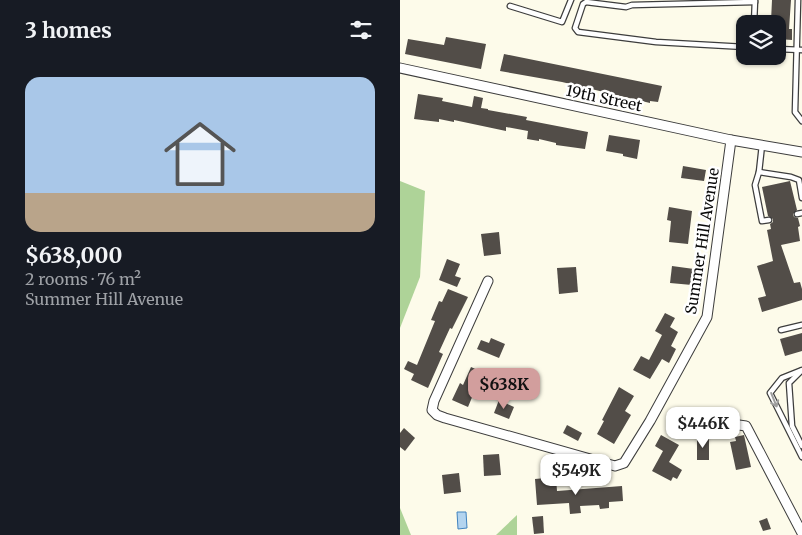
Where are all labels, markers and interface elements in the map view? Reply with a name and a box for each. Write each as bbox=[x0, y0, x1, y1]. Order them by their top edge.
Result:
map controls bbox=[736, 15, 786, 65]
button: layers bbox=[736, 15, 786, 65]
icon: filters bbox=[347, 16, 375, 44]
text: 3 homes bbox=[25, 17, 112, 44]
street label: 19th Street bbox=[564, 81, 644, 115]
icon: home bbox=[155, 109, 245, 199]
street label: Summer Hill Avenue bbox=[681, 166, 723, 316]
text: $638,000 bbox=[25, 242, 123, 269]
text: 2 rooms · 76 m² bbox=[25, 269, 141, 289]
text: Summer Hill Avenue bbox=[25, 289, 183, 309]
pin: $638K bbox=[469, 368, 539, 410]
text: $638K bbox=[479, 374, 529, 394]
one-way arrow bbox=[770, 392, 779, 407]
pin: $446K bbox=[668, 406, 738, 449]
text: $446K bbox=[677, 413, 729, 433]
pin: $549K bbox=[541, 454, 611, 496]
text: $549K bbox=[551, 460, 601, 480]

